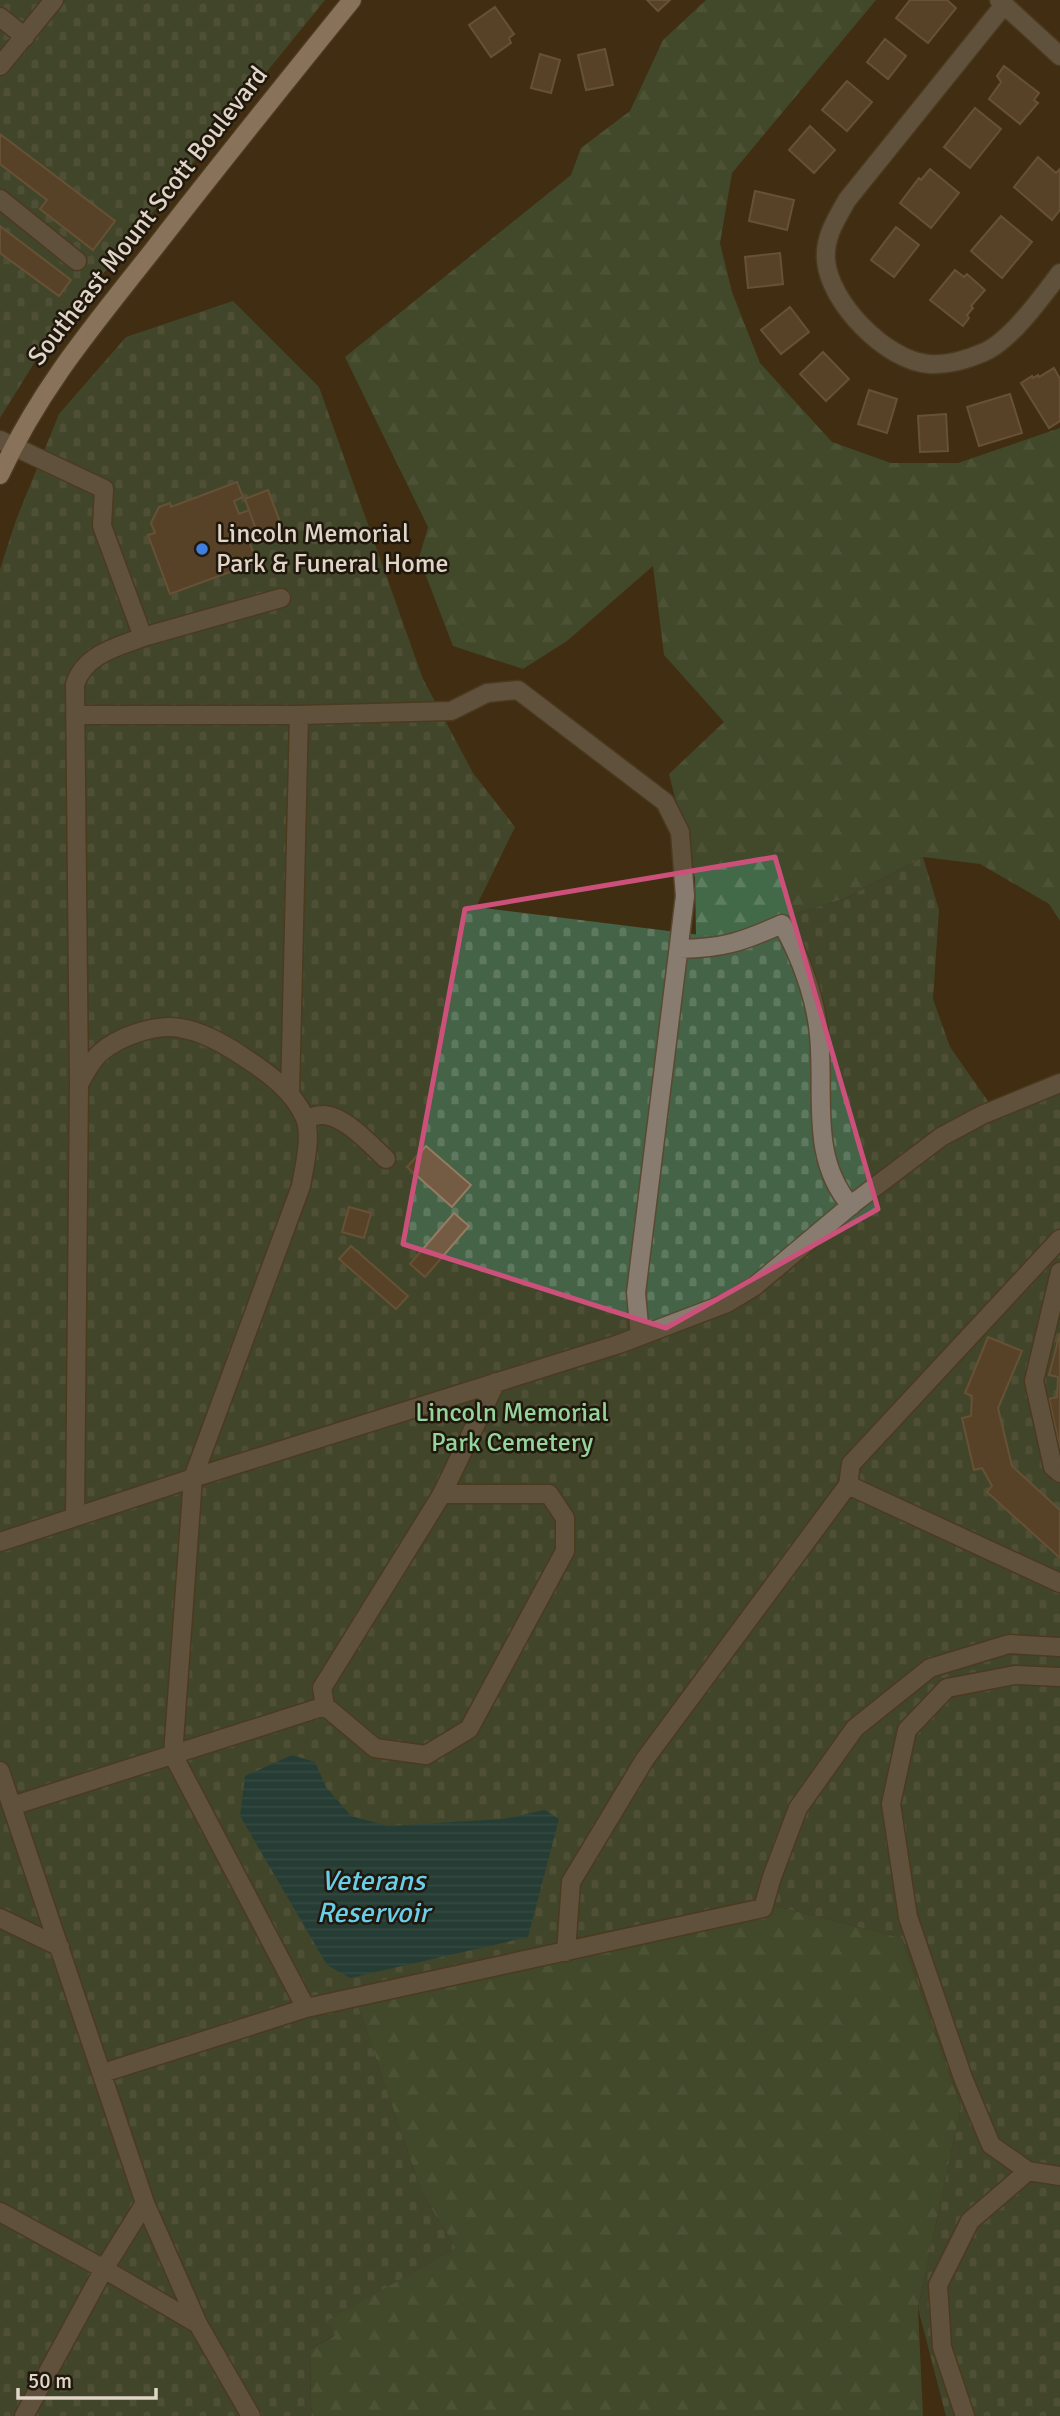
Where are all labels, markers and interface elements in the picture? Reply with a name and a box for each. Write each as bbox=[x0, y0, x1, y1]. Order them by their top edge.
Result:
street label: Southeast Mount Scott Boulevard bbox=[21, 60, 275, 372]
place label: Lincoln Memorial Park & Funeral Home bbox=[216, 518, 449, 580]
marker: Lincoln Memorial Park & Funeral Home bbox=[194, 541, 210, 557]
park label: Lincoln Memorial Park Cemetery bbox=[415, 1397, 609, 1459]
water label: Veterans Reservoir bbox=[317, 1864, 433, 1930]
scale bar bbox=[18, 2356, 156, 2400]
text: 50 m bbox=[28, 2368, 72, 2394]

